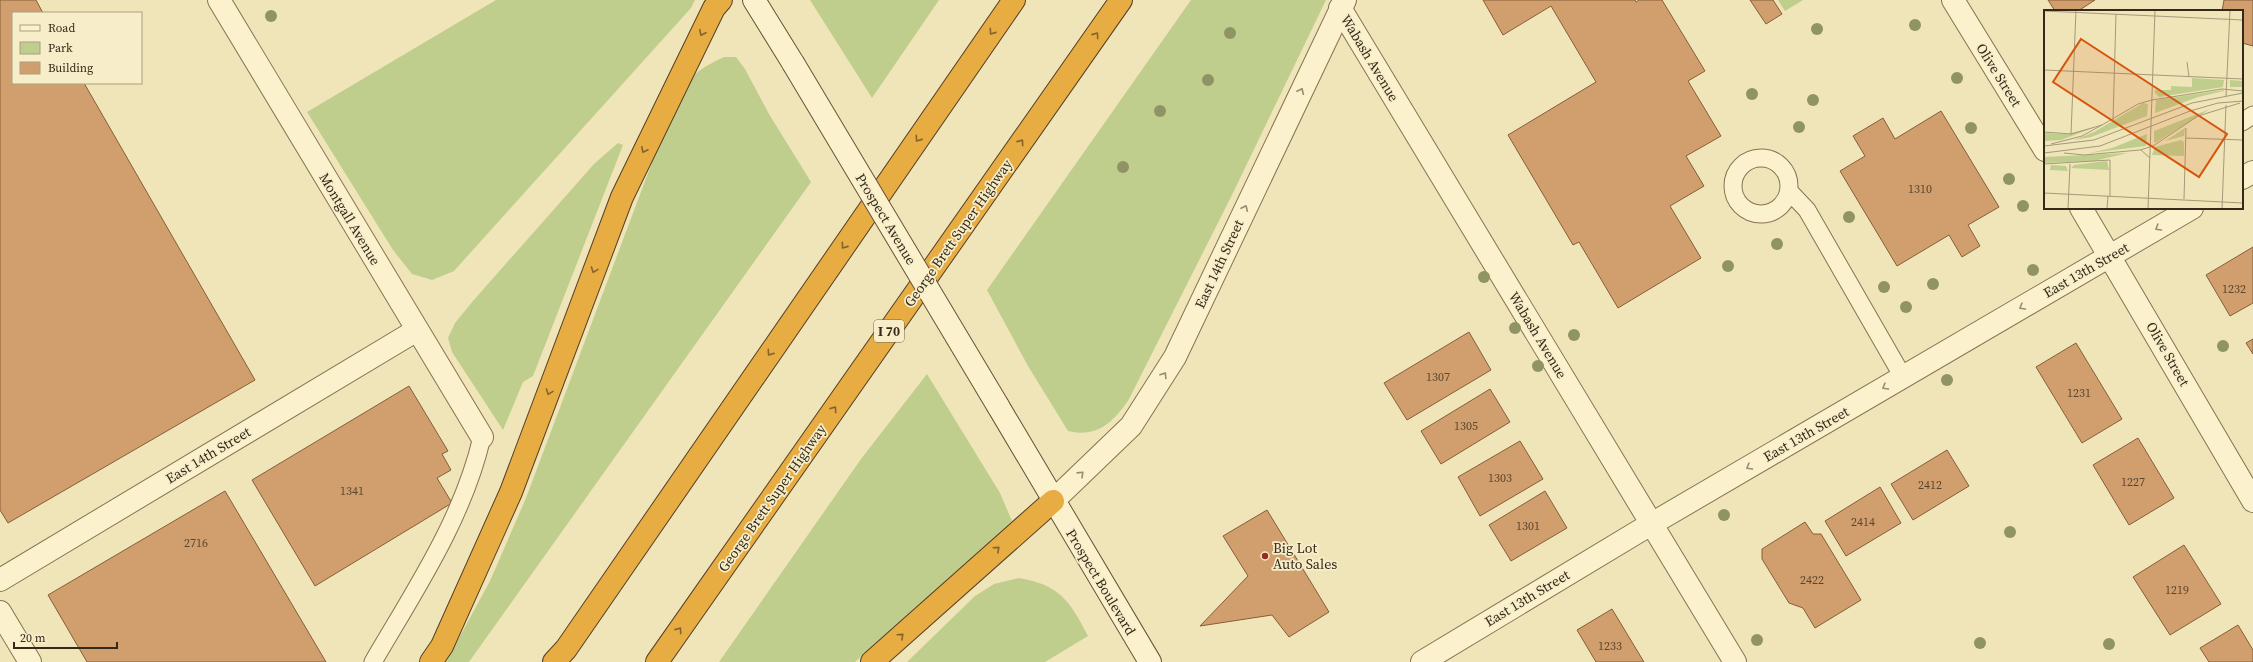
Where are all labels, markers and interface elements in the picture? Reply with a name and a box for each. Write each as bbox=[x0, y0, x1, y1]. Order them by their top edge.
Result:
inset map bbox=[2044, 10, 2243, 209]
street label: Wabash Avenue bbox=[1336, 11, 1404, 105]
legend bbox=[12, 12, 142, 84]
text: Road bbox=[48, 20, 75, 36]
one-way arrow bbox=[989, 28, 997, 35]
one-way arrow bbox=[699, 29, 707, 37]
one-way arrow bbox=[1091, 33, 1098, 40]
street label: Olive Street bbox=[1972, 39, 2027, 111]
text: Park bbox=[48, 40, 73, 56]
text: Building bbox=[48, 60, 93, 76]
one-way arrow bbox=[1296, 87, 1304, 95]
one-way arrow bbox=[915, 135, 923, 142]
one-way arrow bbox=[1016, 139, 1024, 146]
one-way arrow bbox=[642, 146, 649, 154]
street label: George Brett Super Highway bbox=[899, 154, 1017, 311]
street label: Montgall Avenue bbox=[314, 169, 386, 269]
street label: Prospect Avenue bbox=[851, 170, 921, 268]
house number: 1310 bbox=[1908, 181, 1932, 197]
one-way arrow bbox=[1240, 205, 1248, 212]
street label: East 14th Street bbox=[1190, 216, 1249, 312]
one-way arrow bbox=[2155, 223, 2162, 230]
street label: East 13th Street bbox=[2039, 237, 2133, 303]
one-way arrow bbox=[841, 242, 849, 249]
one-way arrow bbox=[591, 266, 599, 273]
house number: 1232 bbox=[2222, 281, 2246, 297]
street label: Wabash Avenue bbox=[1504, 288, 1572, 382]
one-way arrow bbox=[2019, 303, 2026, 310]
street label: Olive Street bbox=[2141, 318, 2195, 390]
road number: I 70 bbox=[874, 320, 904, 342]
one-way arrow bbox=[767, 349, 775, 356]
house number: 1307 bbox=[1426, 369, 1450, 385]
one-way arrow bbox=[1159, 372, 1166, 379]
one-way arrow bbox=[1882, 383, 1889, 390]
house number: 1231 bbox=[2067, 385, 2091, 401]
one-way arrow bbox=[545, 388, 553, 395]
street label: East 13th Street bbox=[1759, 401, 1853, 467]
one-way arrow bbox=[829, 406, 837, 413]
house number: 1305 bbox=[1454, 418, 1478, 434]
street label: George Brett Super Highway bbox=[713, 419, 831, 576]
street label: East 14th Street bbox=[162, 422, 255, 488]
one-way arrow bbox=[1746, 462, 1753, 469]
house number: 1303 bbox=[1488, 470, 1512, 486]
one-way arrow bbox=[1076, 471, 1084, 479]
house number: 1227 bbox=[2121, 474, 2145, 490]
house number: 2412 bbox=[1918, 477, 1942, 493]
house number: 1341 bbox=[340, 483, 364, 499]
house number: 2414 bbox=[1851, 514, 1875, 530]
house number: 1301 bbox=[1516, 518, 1540, 534]
street label: Prospect Boulevard bbox=[1061, 525, 1141, 639]
house number: 2716 bbox=[184, 535, 208, 551]
place label: Big Lot Auto Sales bbox=[1273, 538, 1337, 574]
one-way arrow bbox=[992, 546, 1000, 554]
marker: Big Lot Auto Sales bbox=[1260, 551, 1270, 561]
street label: East 13th Street bbox=[1481, 565, 1574, 631]
house number: 2422 bbox=[1800, 572, 1824, 588]
house number: 1219 bbox=[2165, 582, 2189, 598]
scale bar bbox=[14, 624, 117, 650]
one-way arrow bbox=[674, 627, 682, 634]
text: 20 m bbox=[20, 630, 46, 646]
one-way arrow bbox=[896, 634, 903, 641]
house number: 1233 bbox=[1598, 638, 1622, 654]

